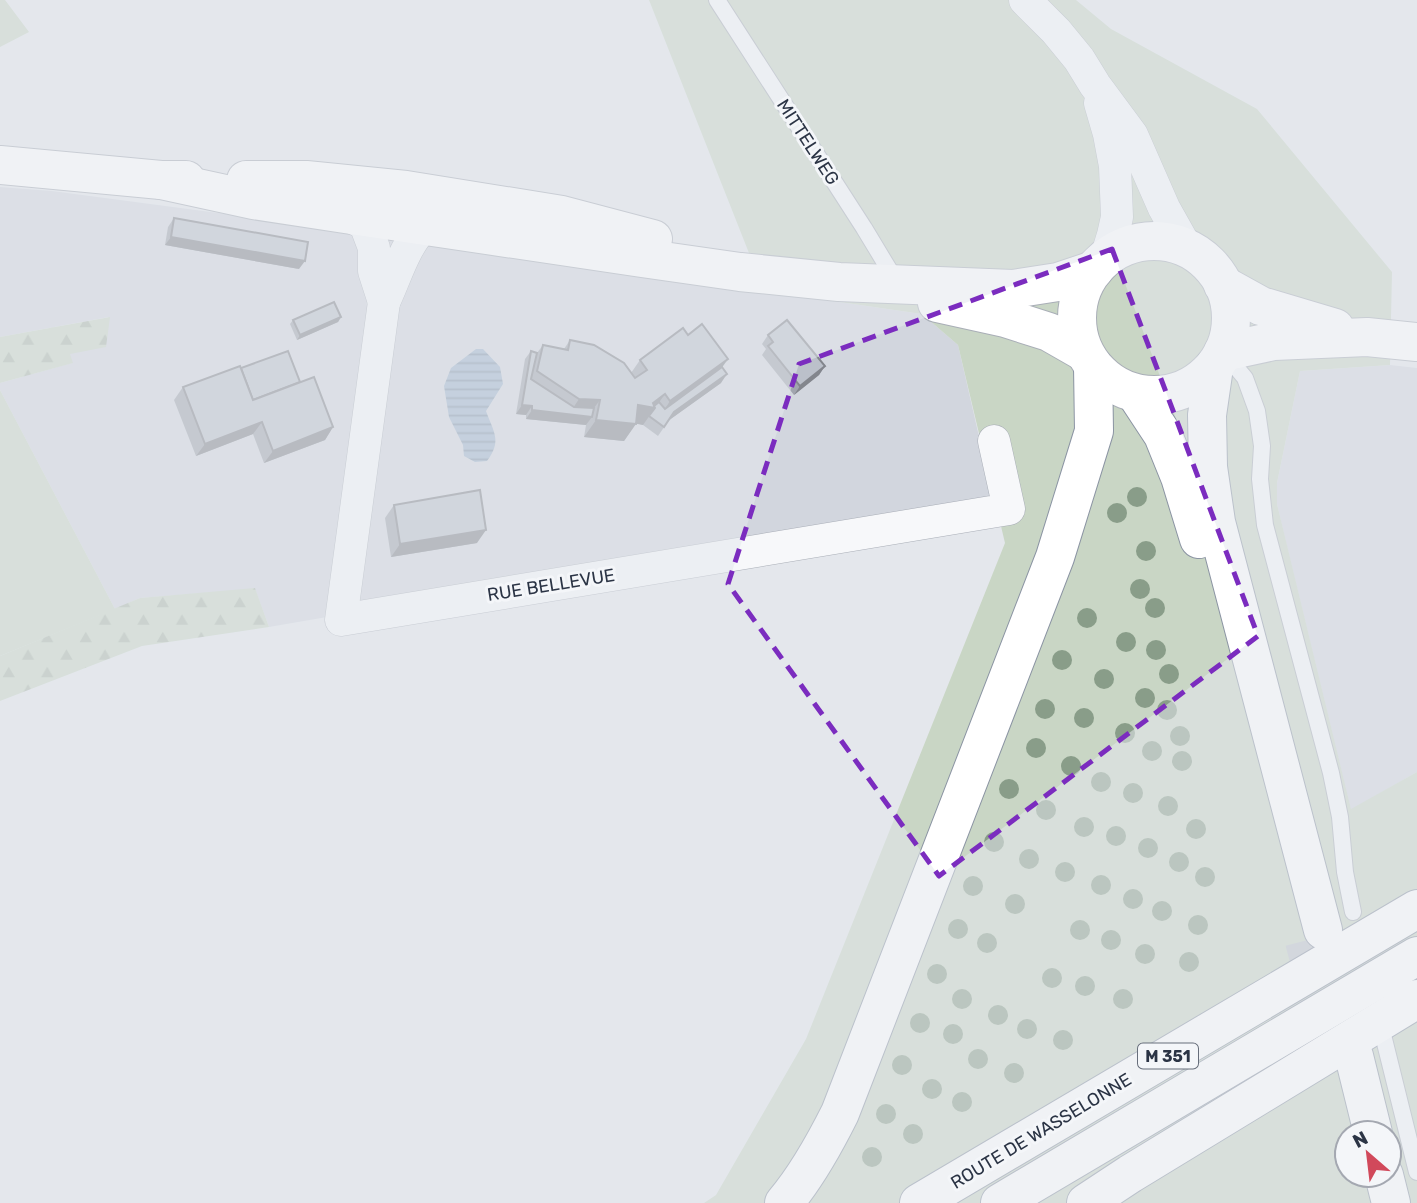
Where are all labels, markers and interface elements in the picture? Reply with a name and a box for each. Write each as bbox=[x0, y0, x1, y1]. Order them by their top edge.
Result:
street label: MITTELWEG bbox=[772, 95, 844, 189]
street label: RUE BELLEVUE bbox=[486, 564, 616, 606]
road number: M 351 bbox=[1138, 1044, 1198, 1068]
street label: ROUTE DE WASSELONNE bbox=[947, 1068, 1135, 1194]
north arrow bbox=[1333, 1119, 1403, 1189]
text: N bbox=[1349, 1126, 1372, 1153]

